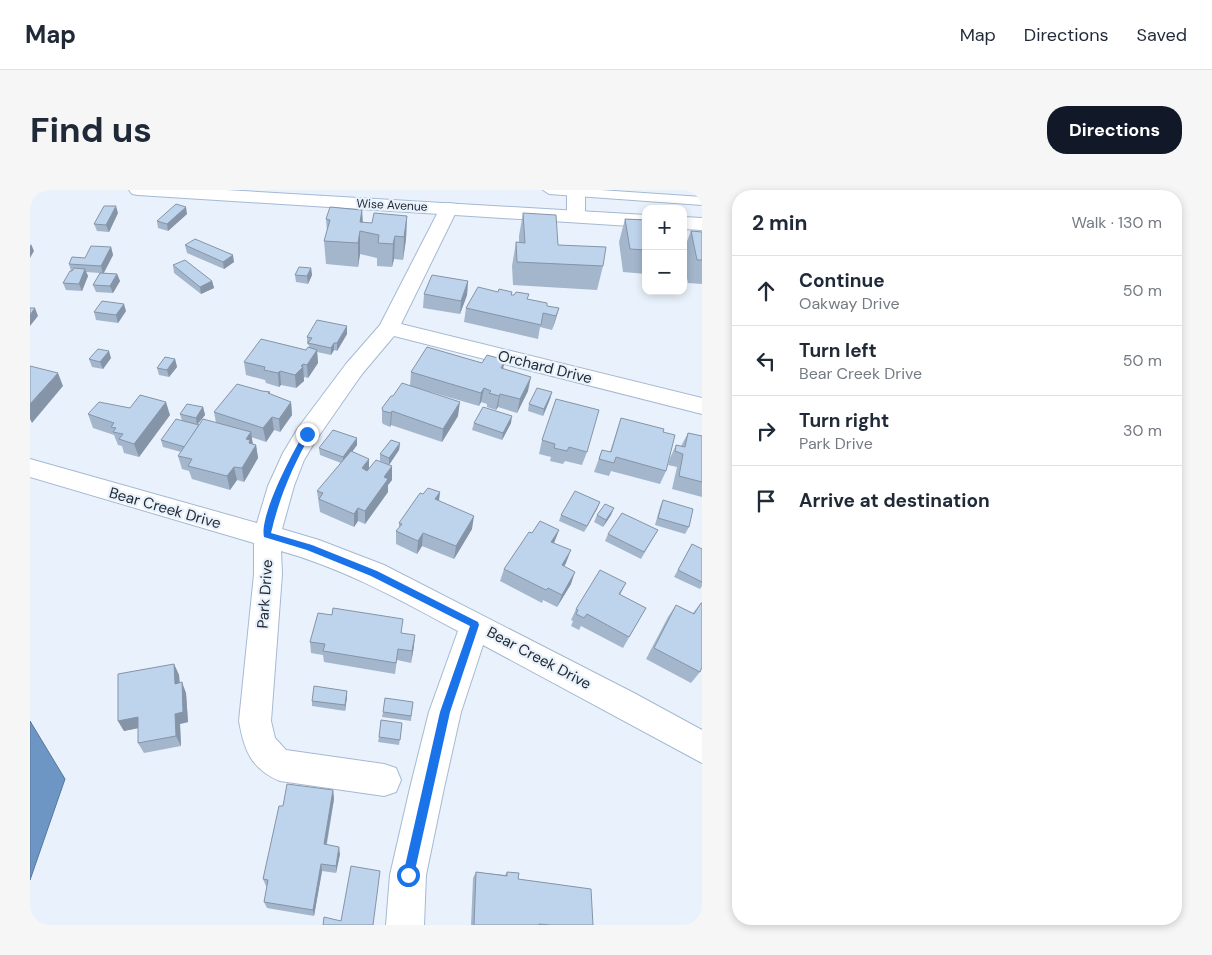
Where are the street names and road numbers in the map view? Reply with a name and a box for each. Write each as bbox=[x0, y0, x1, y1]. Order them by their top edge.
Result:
street label: Wise Avenue bbox=[356, 195, 428, 215]
street label: Orchard Drive bbox=[496, 346, 594, 388]
street label: Bear Creek Drive bbox=[107, 482, 223, 534]
street label: Park Drive bbox=[253, 559, 277, 629]
street label: Bear Creek Drive bbox=[483, 622, 595, 694]

